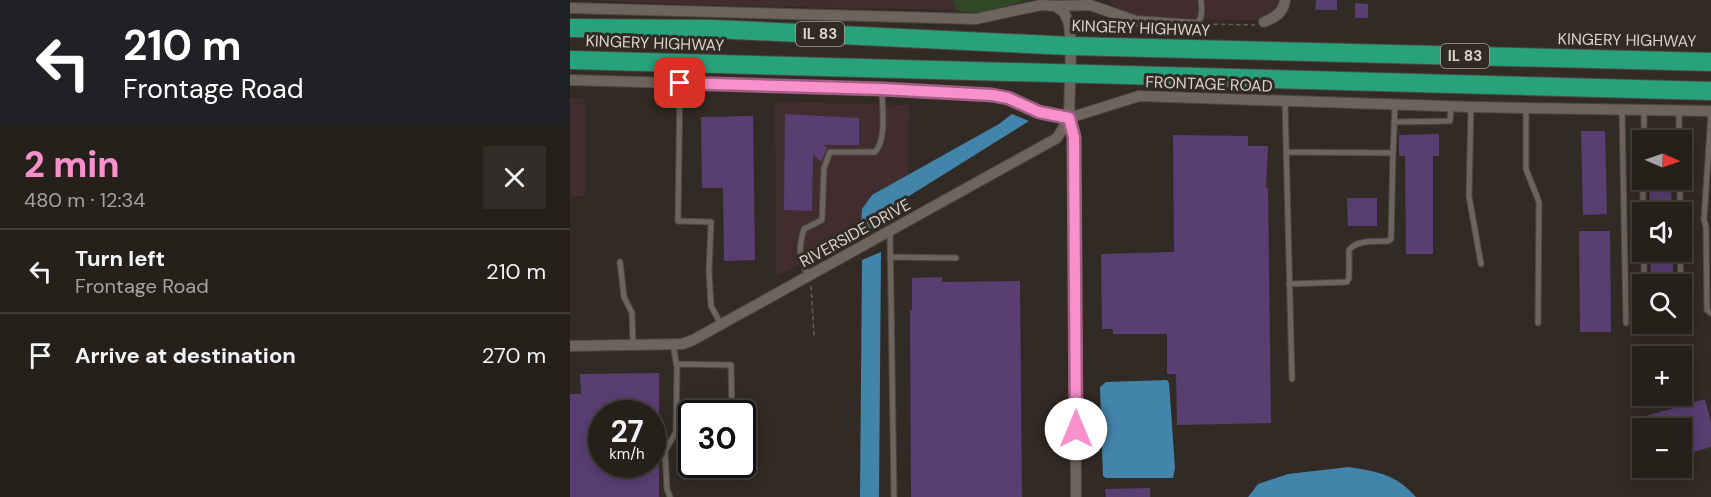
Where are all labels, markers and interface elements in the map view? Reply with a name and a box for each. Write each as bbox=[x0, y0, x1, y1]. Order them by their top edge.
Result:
street label: KINGERY HIGHWAY bbox=[1071, 15, 1211, 41]
text: 210 m bbox=[123, 18, 241, 73]
road number: IL 83 bbox=[796, 22, 844, 46]
icon: left bbox=[24, 24, 102, 102]
street label: KINGERY HIGHWAY bbox=[1557, 28, 1697, 52]
street label: KINGERY HIGHWAY bbox=[585, 30, 725, 56]
road number: IL 83 bbox=[1441, 44, 1489, 68]
pin bbox=[654, 57, 705, 108]
icon: arrive bbox=[663, 66, 696, 99]
text: Frontage Road bbox=[123, 71, 304, 106]
street label: FRONTAGE ROAD bbox=[1145, 71, 1273, 97]
north arrow bbox=[1632, 130, 1692, 190]
map controls bbox=[1632, 130, 1692, 478]
text: 2 min bbox=[24, 141, 120, 188]
button: close bbox=[483, 146, 546, 209]
text: 480 m · 12:34 bbox=[24, 187, 145, 213]
street label: RIVERSIDE DRIVE bbox=[796, 194, 914, 272]
button: sound bbox=[1632, 202, 1692, 262]
text: Turn left bbox=[75, 244, 165, 273]
icon: left bbox=[24, 255, 57, 288]
text: 210 m bbox=[486, 257, 546, 286]
text: Frontage Road bbox=[75, 273, 209, 299]
button: search bbox=[1632, 274, 1692, 334]
icon: arrive bbox=[24, 339, 57, 372]
text: Arrive at destination bbox=[75, 341, 296, 370]
text: 270 m bbox=[482, 341, 546, 370]
button: + bbox=[1632, 346, 1692, 406]
position arrow bbox=[1044, 397, 1108, 461]
speed limit sign: 30 bbox=[678, 400, 756, 478]
text: 27 bbox=[610, 412, 644, 451]
button: − bbox=[1632, 418, 1692, 478]
text: km/h bbox=[609, 444, 645, 464]

